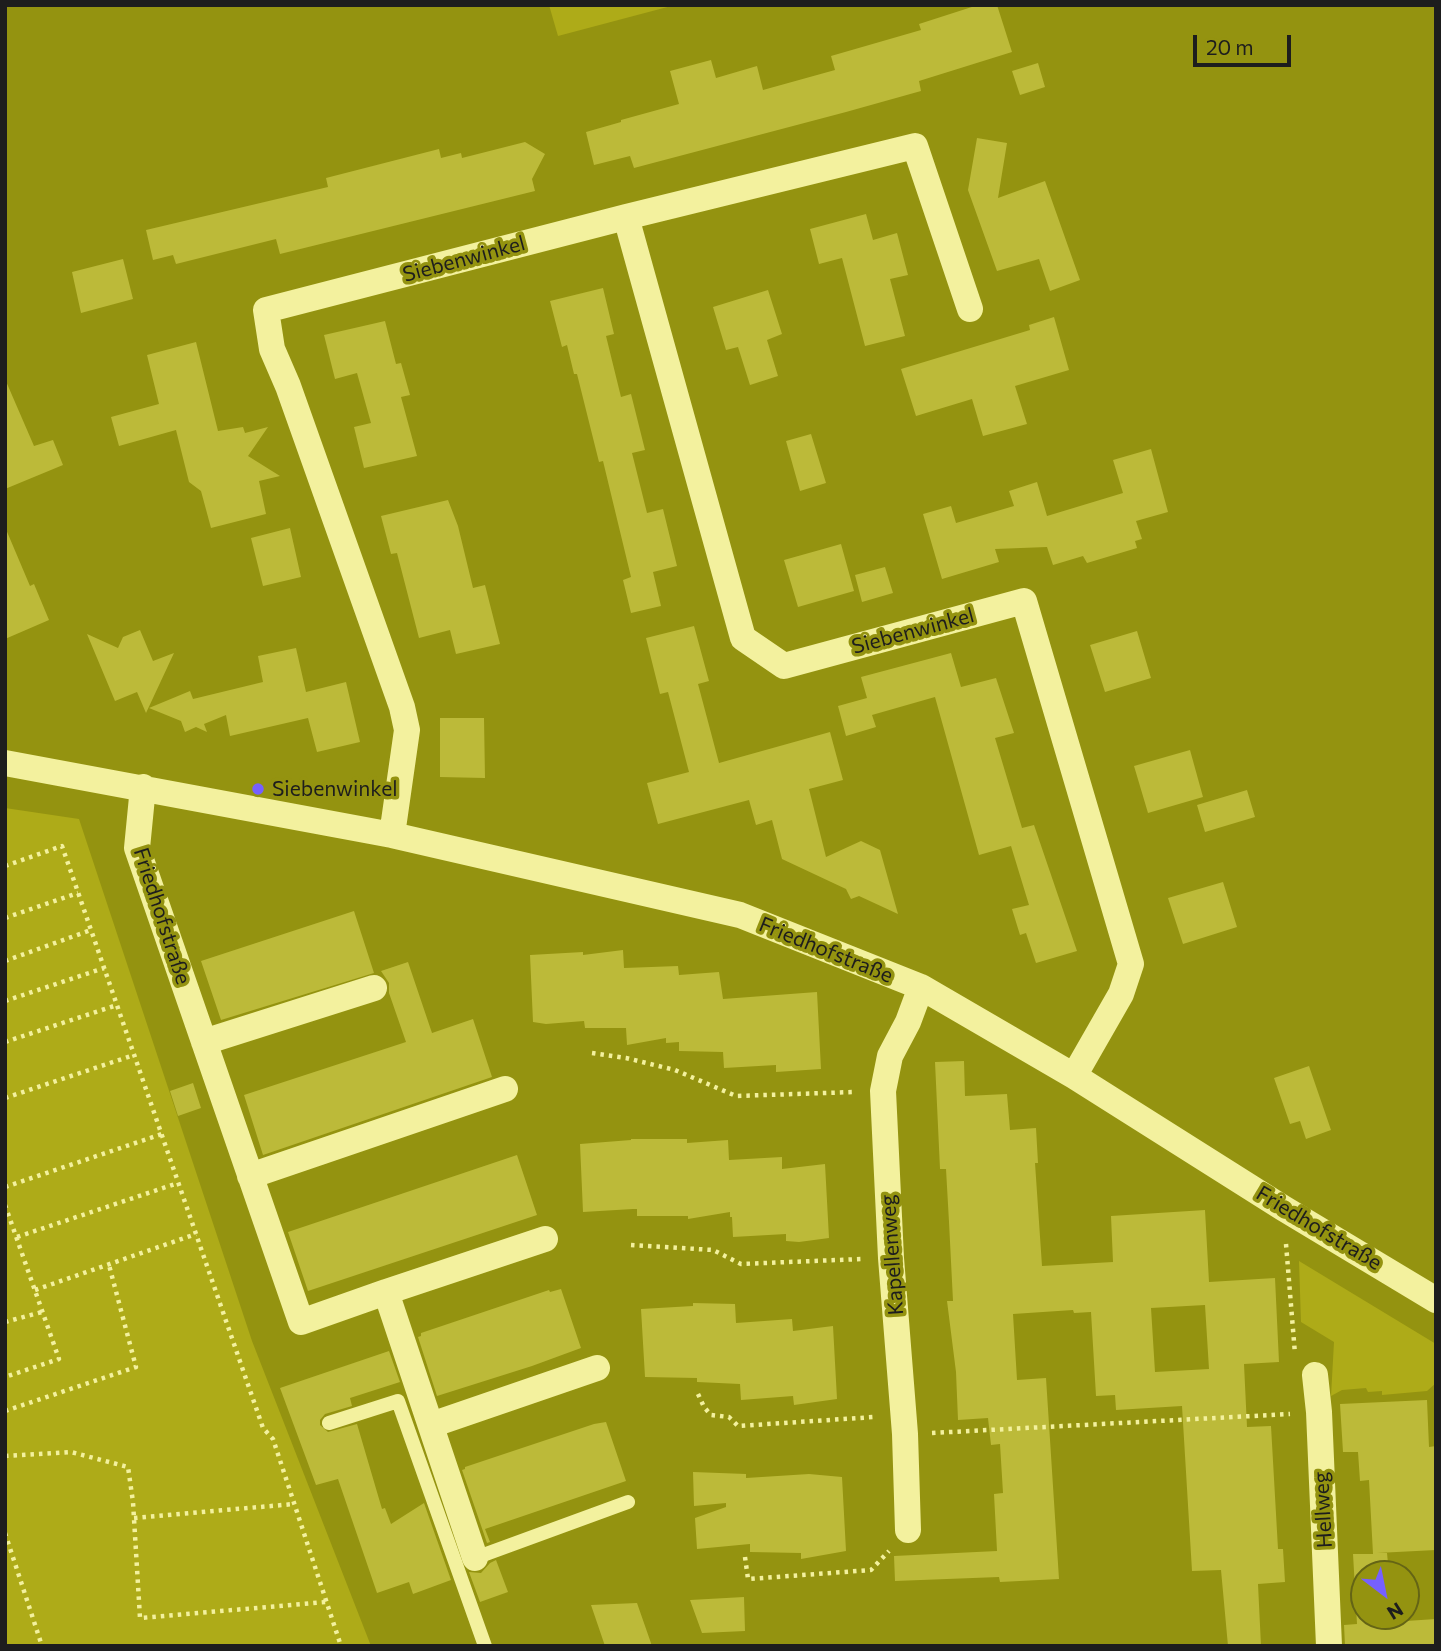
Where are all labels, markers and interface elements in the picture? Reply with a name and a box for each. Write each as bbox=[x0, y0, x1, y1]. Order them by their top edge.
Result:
scale bar bbox=[1196, 21, 1294, 65]
text: 20 m bbox=[1206, 34, 1254, 59]
street label: Siebenwinkel bbox=[400, 231, 528, 287]
street label: Siebenwinkel bbox=[849, 603, 977, 659]
place label: Siebenwinkel bbox=[272, 776, 398, 802]
marker: Siebenwinkel bbox=[250, 781, 266, 797]
street label: Friedhofstraße bbox=[128, 844, 196, 988]
street label: Friedhofstraße bbox=[755, 912, 897, 988]
street label: Friedhofstraße bbox=[1252, 1181, 1386, 1275]
street label: Kapellenweg bbox=[875, 1194, 909, 1316]
street label: Hellweg bbox=[1308, 1471, 1338, 1549]
north arrow bbox=[1350, 1560, 1420, 1630]
text: N bbox=[1383, 1598, 1407, 1625]

